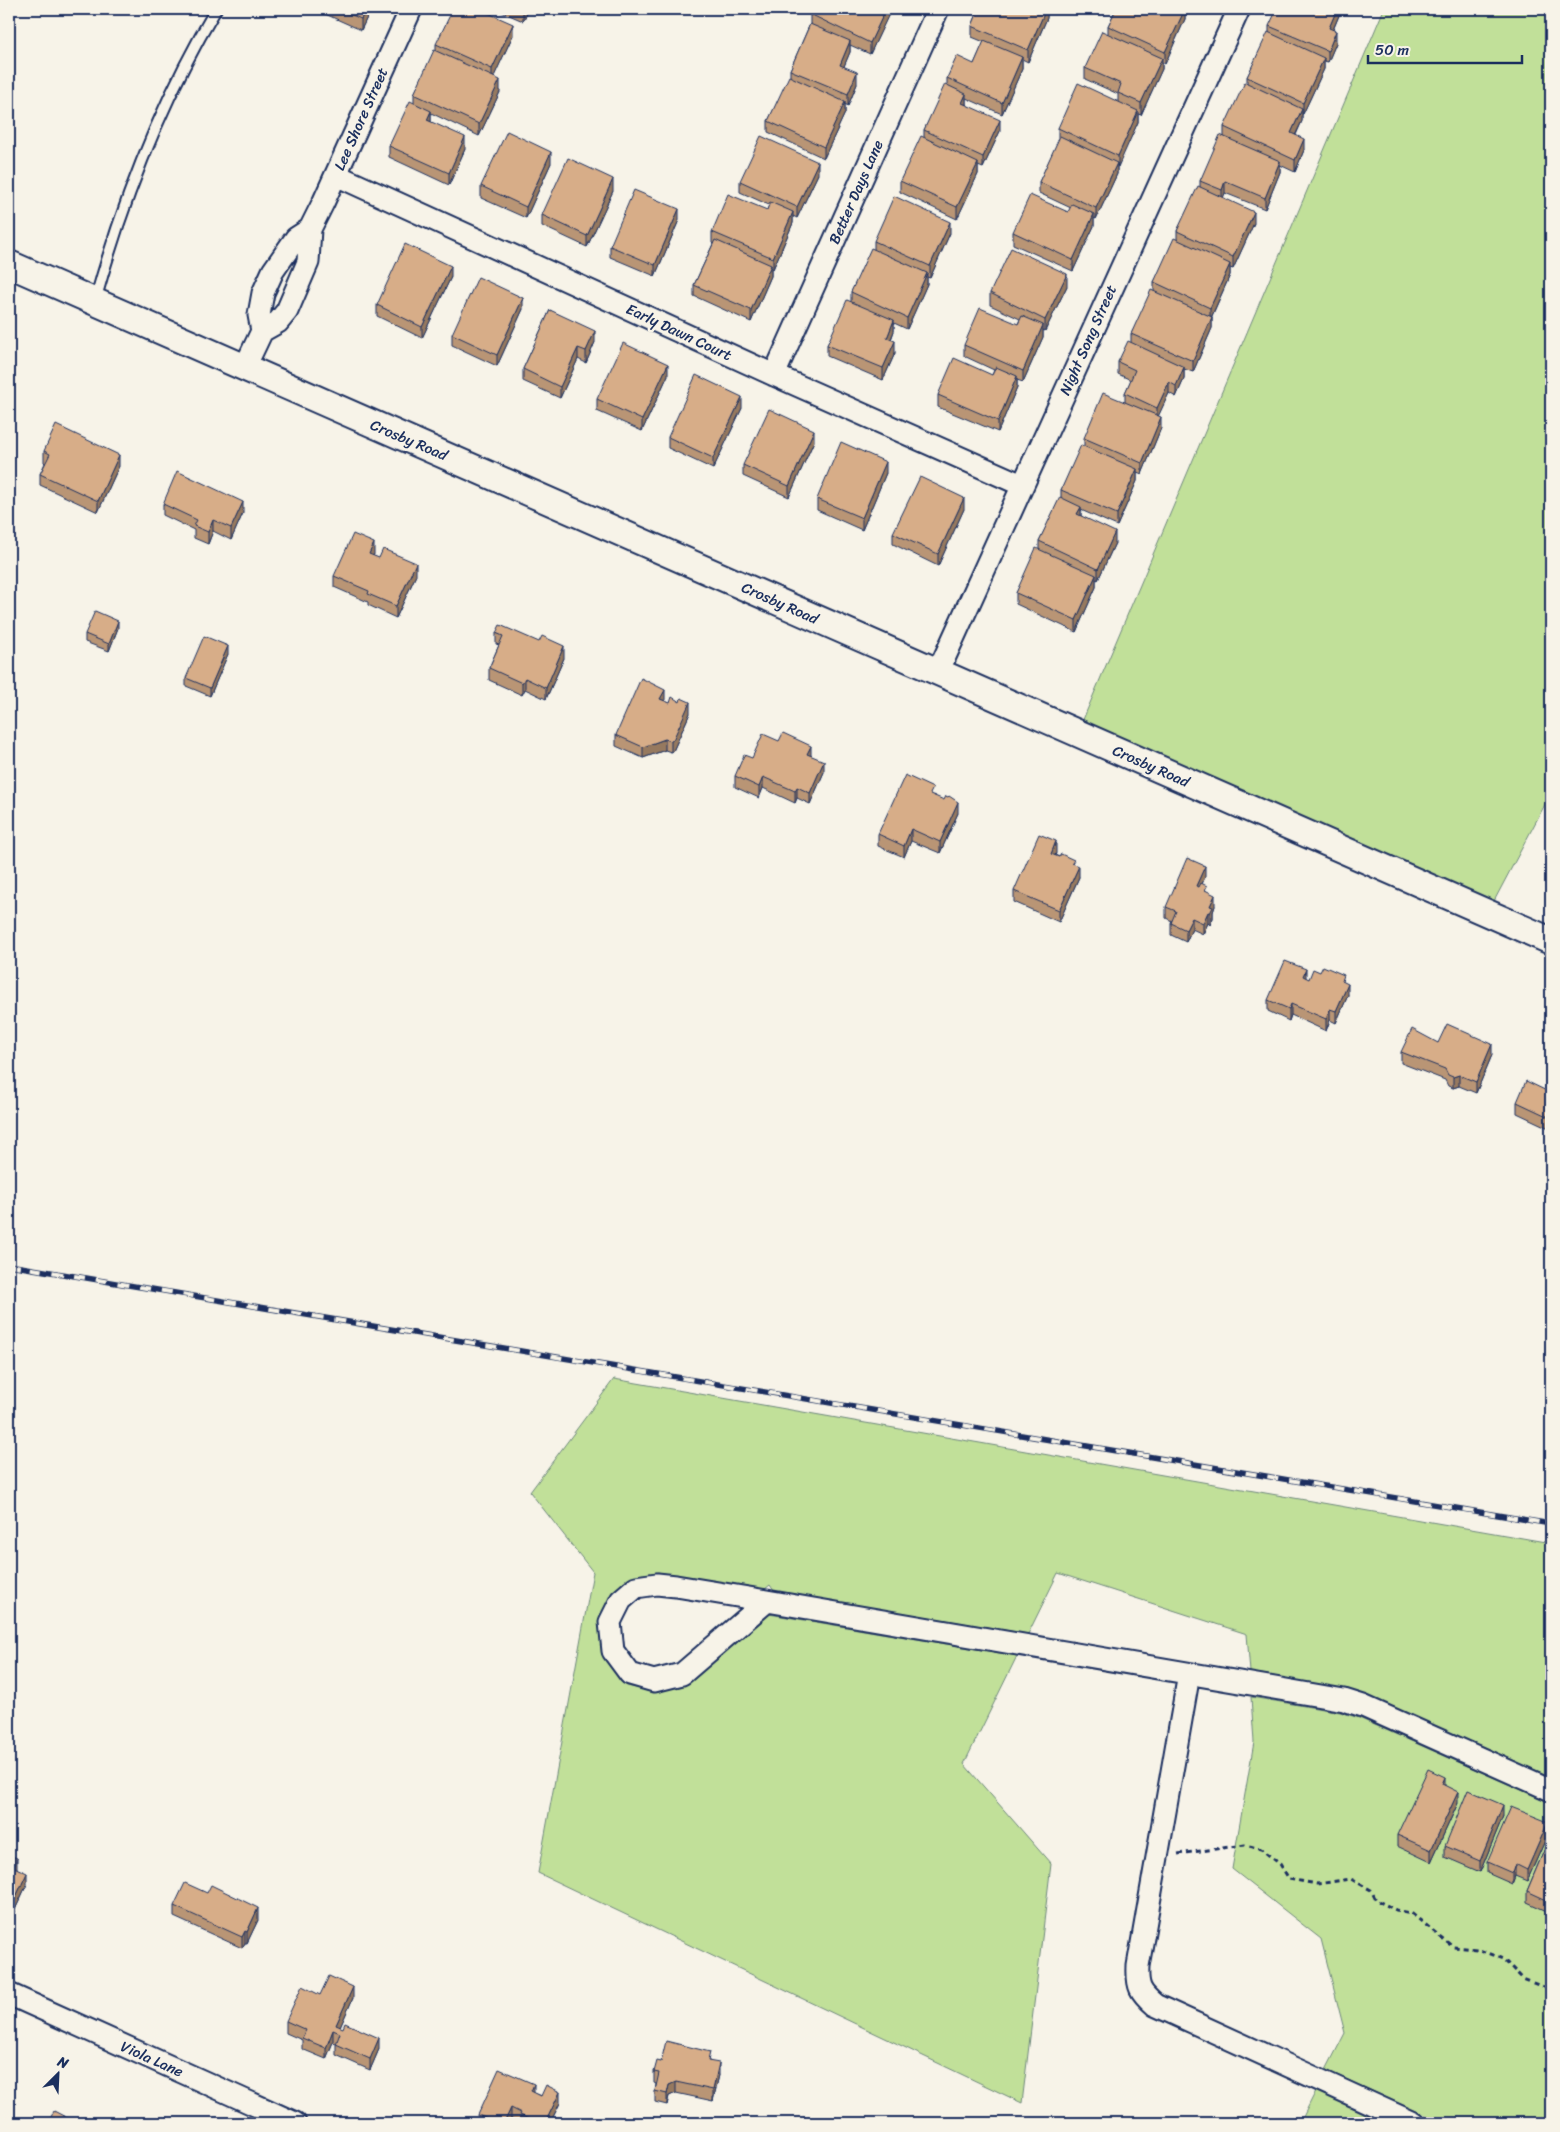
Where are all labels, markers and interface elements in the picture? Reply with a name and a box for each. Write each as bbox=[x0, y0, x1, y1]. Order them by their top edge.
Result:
scale bar bbox=[1368, 32, 1521, 64]
text: 50 m bbox=[1375, 37, 1410, 63]
street label: Lee Shore Street bbox=[327, 63, 396, 175]
street label: Better Days Lane bbox=[821, 135, 891, 248]
street label: Night Song Street bbox=[1052, 280, 1124, 400]
street label: Early Dawn Court bbox=[622, 296, 737, 368]
street label: Crosby Road bbox=[366, 412, 453, 468]
street label: Crosby Road bbox=[737, 574, 824, 632]
street label: Crosby Road bbox=[1108, 737, 1195, 795]
street label: Viola Lane bbox=[116, 2034, 188, 2085]
text: N bbox=[53, 2049, 73, 2076]
north arrow bbox=[32, 2050, 82, 2100]

